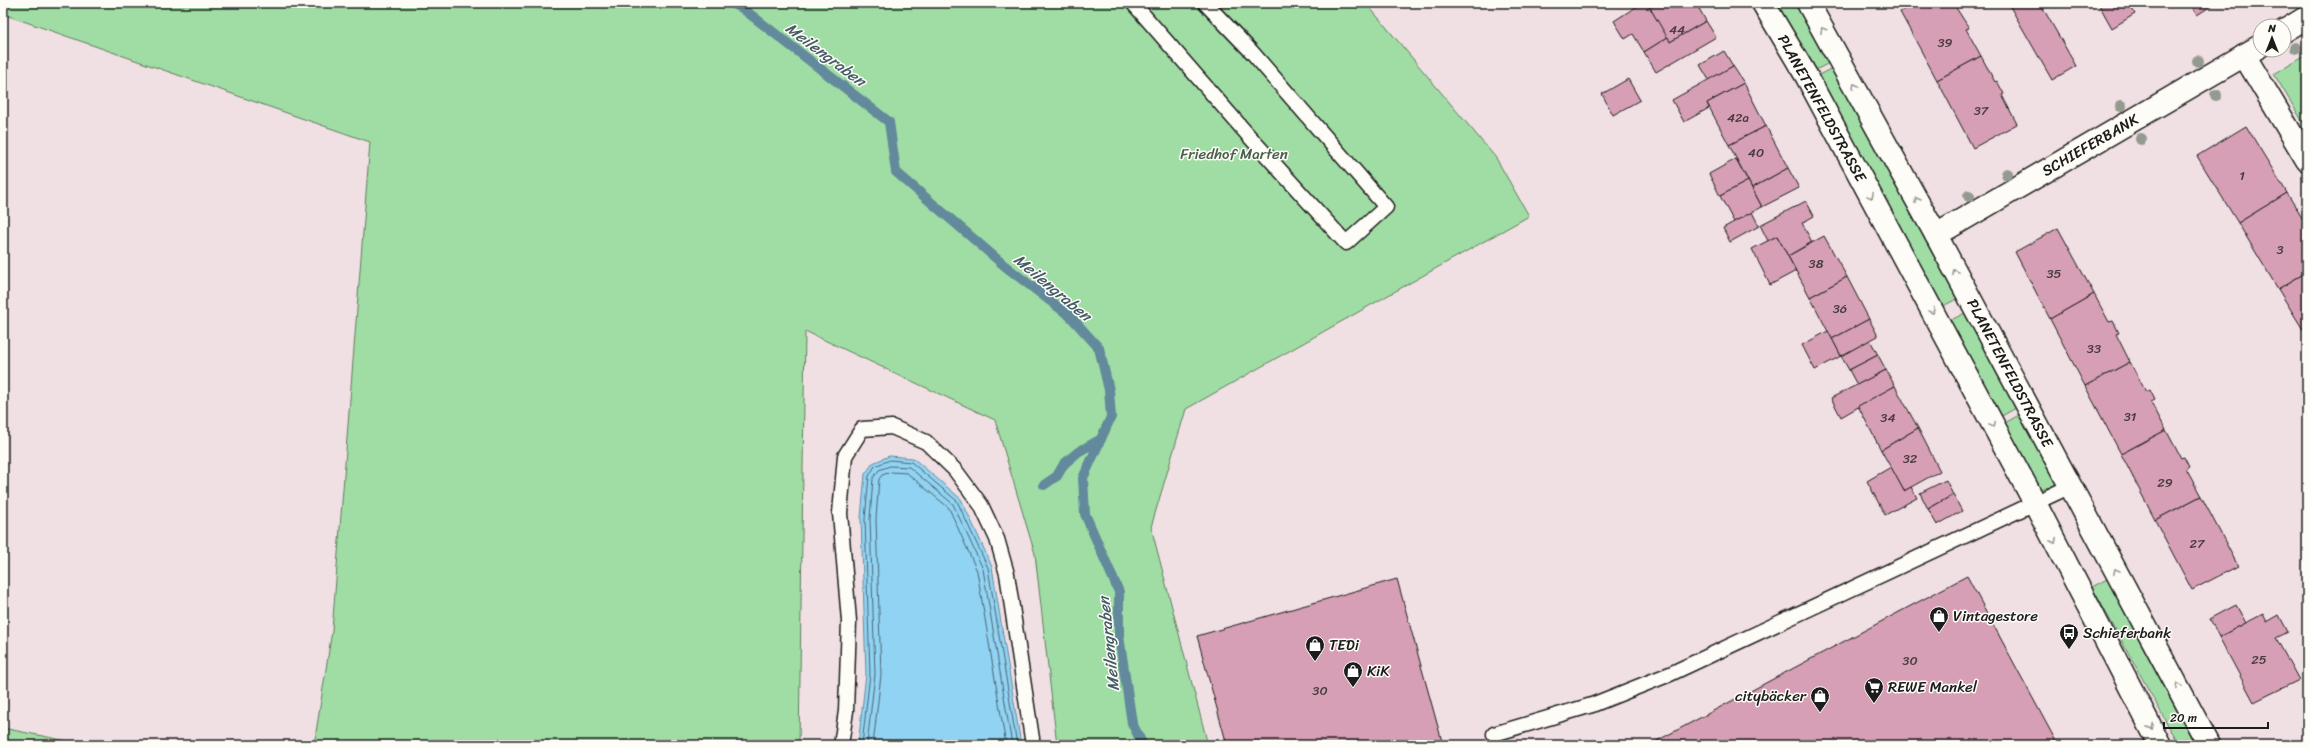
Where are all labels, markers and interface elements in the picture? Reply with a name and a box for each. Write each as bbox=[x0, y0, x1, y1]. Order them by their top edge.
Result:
water label: Meilengraben bbox=[779, 14, 874, 96]
house number: 44 bbox=[1669, 18, 1685, 41]
north arrow bbox=[2252, 18, 2292, 58]
text: N bbox=[2267, 19, 2276, 38]
one-way arrow bbox=[1821, 27, 1828, 34]
street label: PLANETENFELDSTRASSE bbox=[1771, 29, 1874, 188]
house number: 39 bbox=[1937, 31, 1953, 54]
one-way arrow bbox=[1852, 83, 1859, 91]
house number: 37 bbox=[1974, 99, 1990, 122]
house number: 42a bbox=[1727, 106, 1750, 129]
street label: SCHIEFERBANK bbox=[2037, 106, 2144, 183]
park label: Friedhof Marten bbox=[1180, 141, 1288, 167]
house number: 40 bbox=[1748, 141, 1764, 164]
house number: 1 bbox=[2239, 164, 2245, 187]
one-way arrow bbox=[1866, 192, 1873, 199]
one-way arrow bbox=[1914, 197, 1922, 205]
house number: 3 bbox=[2276, 238, 2284, 261]
water label: Meilengraben bbox=[1007, 246, 1100, 330]
house number: 38 bbox=[1809, 252, 1824, 275]
house number: 35 bbox=[2046, 262, 2062, 285]
one-way arrow bbox=[1953, 268, 1960, 276]
street label: PLANETENFELDSTRASSE bbox=[1960, 294, 2061, 454]
house number: 36 bbox=[1833, 297, 1847, 320]
one-way arrow bbox=[1927, 307, 1935, 314]
house number: 33 bbox=[2087, 337, 2101, 360]
house number: 31 bbox=[2124, 405, 2137, 428]
house number: 34 bbox=[1880, 406, 1896, 429]
one-way arrow bbox=[1988, 421, 1996, 429]
house number: 32 bbox=[1903, 447, 1918, 470]
house number: 29 bbox=[2157, 471, 2173, 494]
house number: 27 bbox=[2190, 532, 2206, 555]
one-way arrow bbox=[2049, 536, 2057, 544]
one-way arrow bbox=[2114, 568, 2121, 575]
water label: Meilengraben bbox=[1089, 593, 1128, 693]
place label: Vintagestore bbox=[1953, 603, 2038, 629]
shop icon: Vintagestore bbox=[1928, 605, 1950, 633]
place label: Schieferbank bbox=[2083, 620, 2172, 646]
bus stop icon: Schieferbank bbox=[2058, 622, 2080, 650]
place label: TEDi bbox=[1329, 632, 1360, 658]
shop icon: TEDi bbox=[1304, 634, 1326, 662]
house number: 25 bbox=[2251, 648, 2267, 671]
house number: 30 bbox=[1902, 649, 1918, 672]
place label: KiK bbox=[1367, 658, 1390, 684]
shop icon: KiK bbox=[1342, 660, 1364, 688]
place label: REWE Mankel bbox=[1888, 674, 1978, 700]
supermarket icon: REWE Mankel bbox=[1863, 676, 1885, 704]
house number: 30 bbox=[1312, 679, 1328, 702]
place label: citybäcker bbox=[1735, 683, 1807, 709]
one-way arrow bbox=[2175, 683, 2182, 690]
shop icon: citybäcker bbox=[1809, 685, 1831, 713]
scale bar bbox=[2164, 704, 2268, 730]
text: 20 m bbox=[2170, 707, 2197, 729]
one-way arrow bbox=[2146, 722, 2153, 730]

